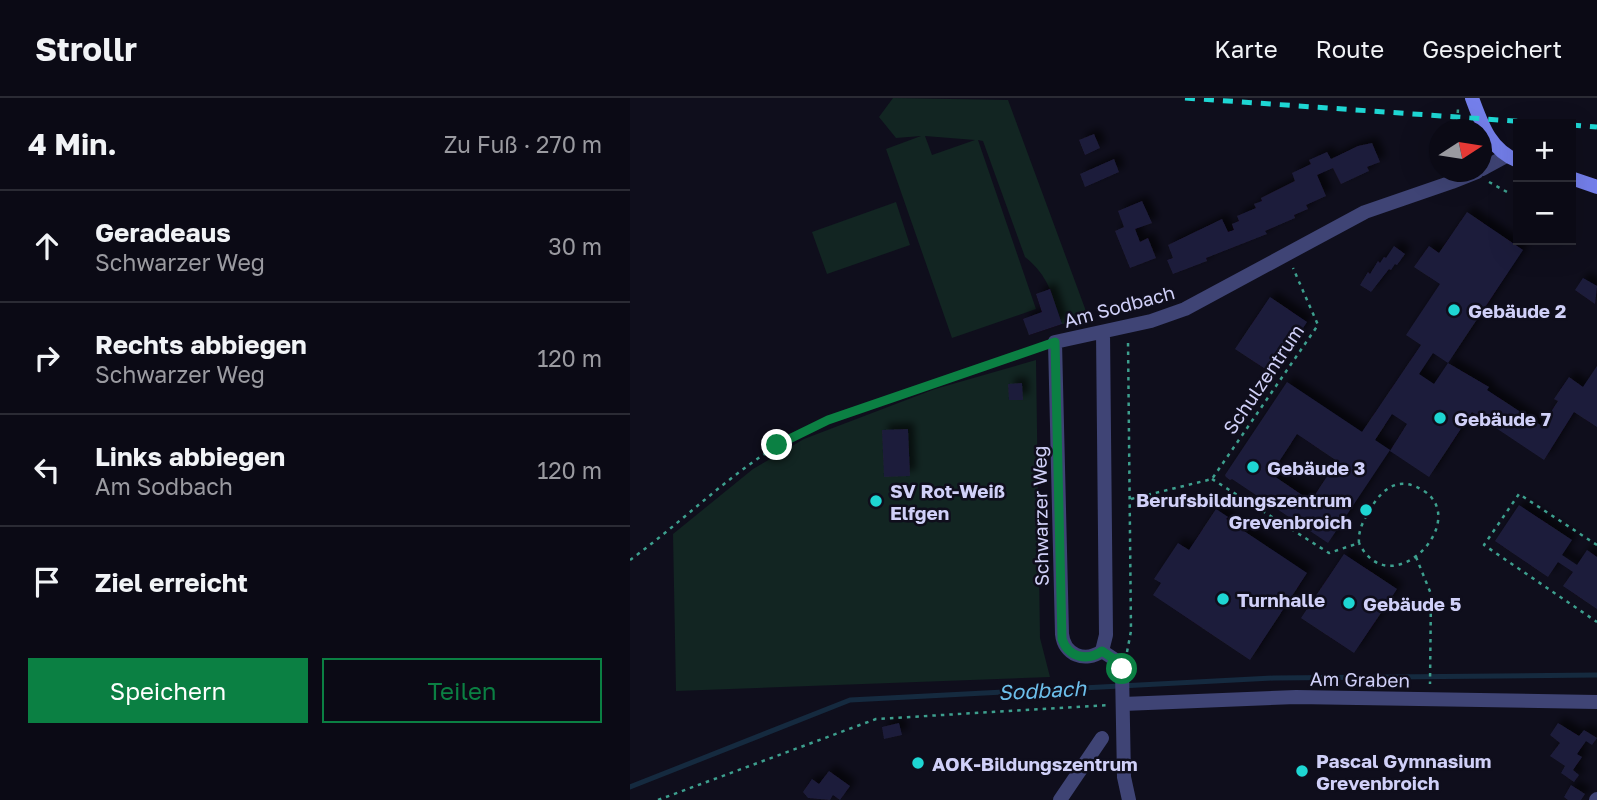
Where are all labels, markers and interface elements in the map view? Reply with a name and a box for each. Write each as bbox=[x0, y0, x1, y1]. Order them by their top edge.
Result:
text: Strollr bbox=[35, 29, 137, 68]
text: Karte bbox=[1214, 34, 1278, 63]
text: Route bbox=[1316, 34, 1384, 63]
text: Gespeichert bbox=[1422, 34, 1562, 63]
north arrow bbox=[1429, 119, 1492, 182]
map controls bbox=[1513, 119, 1576, 245]
button: + bbox=[1513, 119, 1576, 182]
text: 4 Min. bbox=[28, 126, 117, 162]
text: Zu Fuß · 270 m bbox=[444, 130, 602, 158]
button: − bbox=[1513, 182, 1576, 245]
text: Geradeaus bbox=[95, 217, 231, 248]
icon: ahead bbox=[28, 227, 66, 265]
text: 30 m bbox=[548, 232, 602, 260]
text: Schwarzer Weg bbox=[95, 248, 265, 276]
street label: Am Sodbach bbox=[1061, 280, 1177, 332]
place label: Gebäude 2 bbox=[1468, 299, 1566, 322]
marker: Gebäude 2 bbox=[1446, 302, 1462, 318]
street label: Schulzentrum bbox=[1218, 320, 1308, 438]
text: Rechts abbiegen bbox=[95, 329, 307, 360]
icon: right bbox=[28, 339, 66, 377]
text: 120 m bbox=[537, 344, 602, 372]
text: Schwarzer Weg bbox=[95, 360, 265, 388]
place label: Gebäude 7 bbox=[1454, 407, 1551, 430]
marker: Gebäude 7 bbox=[1432, 410, 1448, 426]
route end bbox=[761, 429, 792, 460]
text: Links abbiegen bbox=[95, 441, 285, 472]
street label: Schwarzer Weg bbox=[1027, 446, 1053, 586]
icon: left bbox=[28, 451, 66, 489]
text: 120 m bbox=[537, 456, 602, 484]
place label: Gebäude 3 bbox=[1267, 456, 1365, 479]
marker: Gebäude 3 bbox=[1245, 459, 1261, 475]
text: Am Sodbach bbox=[95, 472, 233, 500]
place label: SV Rot-Weiß Elfgen bbox=[890, 479, 1005, 524]
place label: Berufsbildungszentrum Grevenbroich bbox=[1136, 488, 1352, 533]
marker: SV Rot-Weiß Elfgen bbox=[868, 493, 884, 509]
marker: Berufsbildungszentrum Grevenbroich bbox=[1358, 502, 1374, 518]
icon: arrive bbox=[28, 563, 66, 601]
text: Ziel erreicht bbox=[95, 567, 248, 598]
place label: Turnhalle bbox=[1237, 588, 1325, 611]
marker: Turnhalle bbox=[1215, 591, 1231, 607]
place label: Gebäude 5 bbox=[1363, 592, 1461, 615]
marker: Gebäude 5 bbox=[1341, 595, 1357, 611]
route start bbox=[1106, 653, 1137, 684]
button: Speichern bbox=[28, 658, 308, 723]
button: Teilen bbox=[322, 658, 602, 723]
street label: Am Graben bbox=[1310, 667, 1410, 691]
water label: Sodbach bbox=[997, 675, 1088, 705]
place label: Pascal Gymnasium Grevenbroich bbox=[1316, 749, 1491, 794]
place label: AOK-Bildungszentrum bbox=[932, 752, 1138, 775]
marker: AOK-Bildungszentrum bbox=[910, 755, 926, 771]
marker: Pascal Gymnasium Grevenbroich bbox=[1294, 763, 1310, 779]

